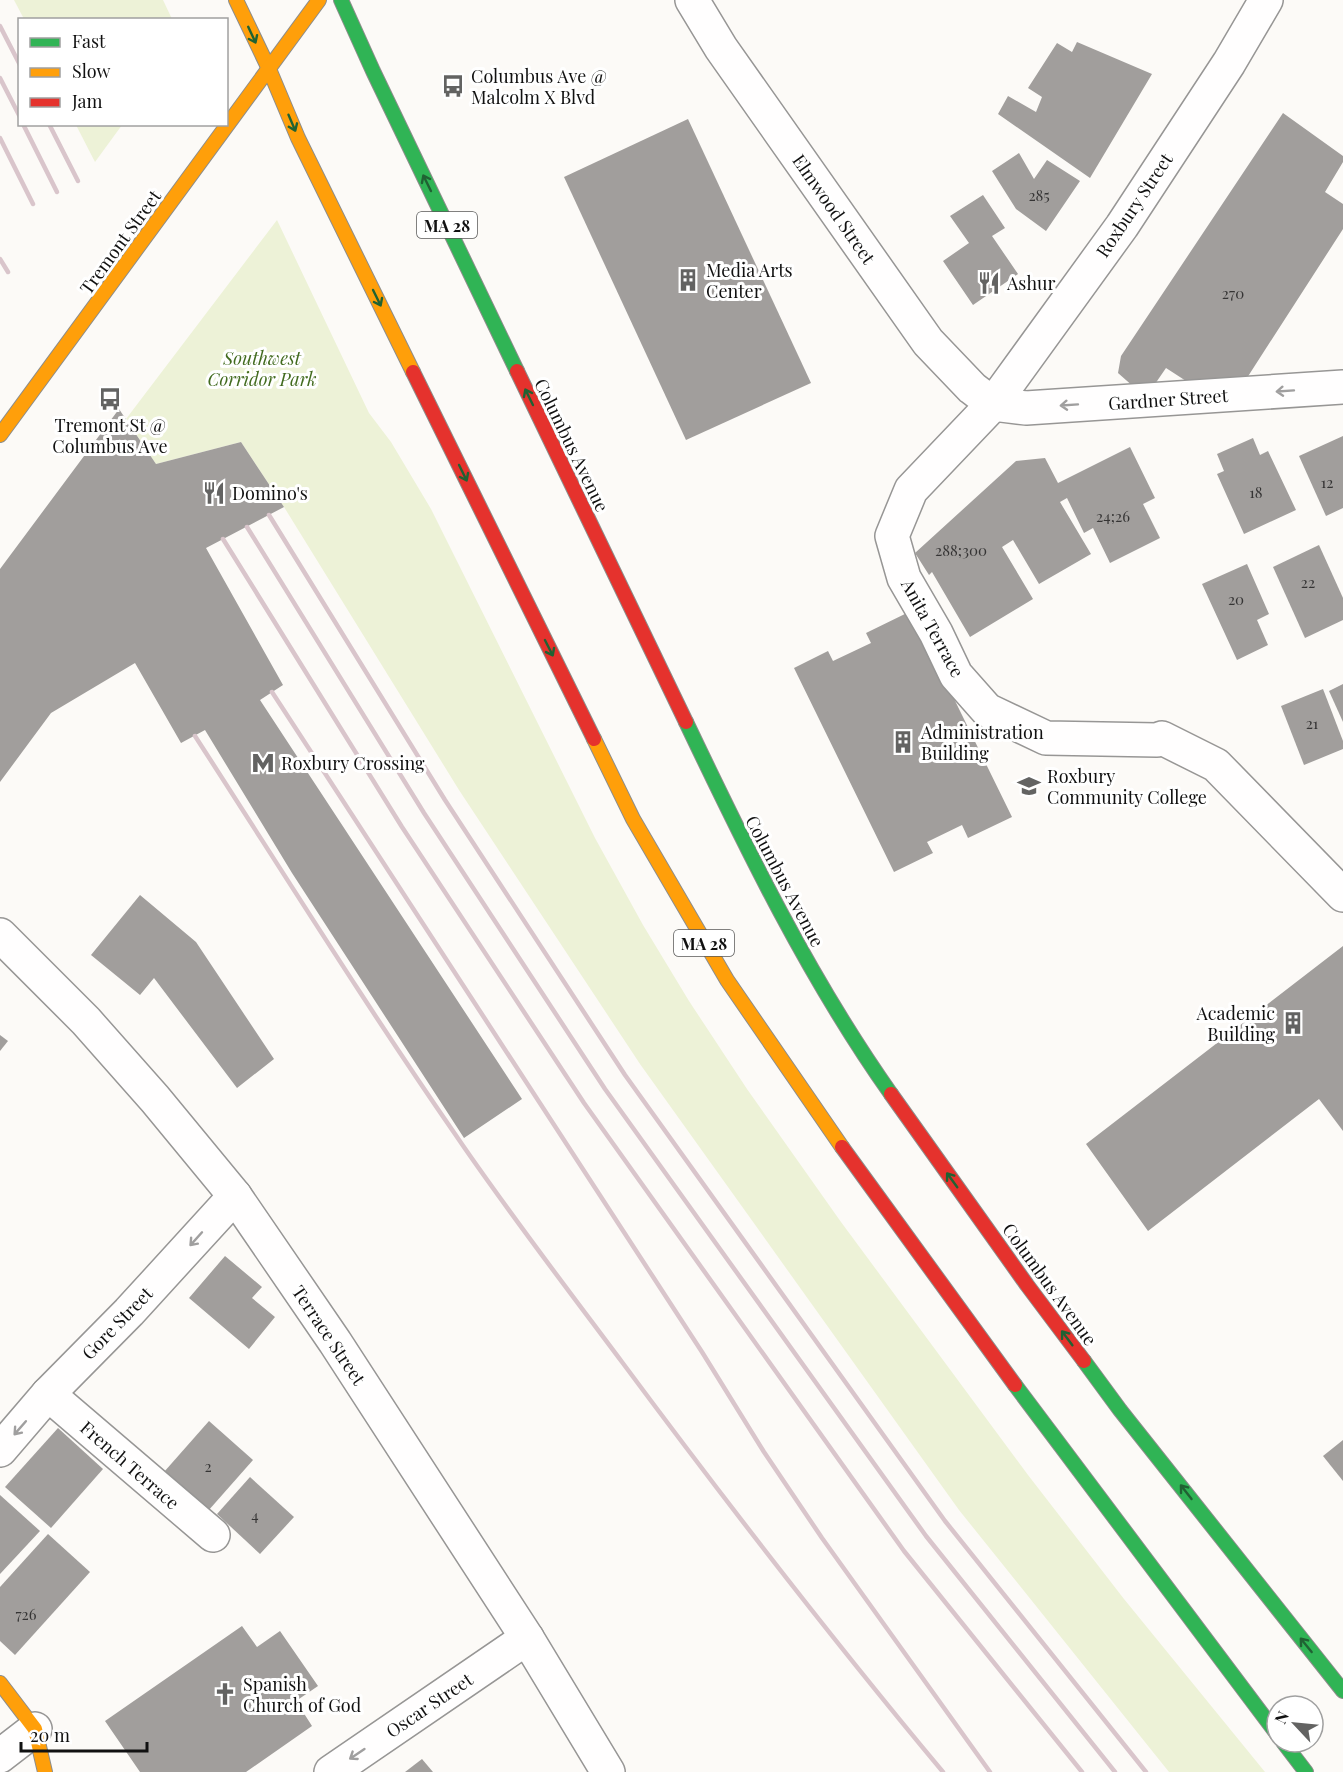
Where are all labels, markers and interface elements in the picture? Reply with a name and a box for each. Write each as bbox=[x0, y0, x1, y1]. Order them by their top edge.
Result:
legend bbox=[18, 18, 228, 126]
one-way arrow bbox=[247, 25, 259, 43]
text: Fast bbox=[72, 29, 106, 53]
text: Slow bbox=[72, 59, 110, 83]
place label: Columbus Ave @ Malcolm X Blvd bbox=[471, 64, 607, 109]
bus stop icon: Columbus Ave @ Malcolm X Blvd bbox=[440, 73, 466, 99]
text: Jam bbox=[71, 89, 102, 113]
one-way arrow bbox=[287, 113, 298, 131]
street label: Roxbury Street bbox=[1090, 148, 1178, 262]
street label: Elmwood Street bbox=[787, 149, 881, 269]
one-way arrow bbox=[420, 175, 432, 193]
street label: Tremont Street bbox=[74, 185, 166, 299]
house number: 285 bbox=[1028, 185, 1050, 205]
road number: MA 28 bbox=[417, 212, 477, 238]
place label: Media Arts Center bbox=[706, 258, 793, 303]
building icon: Media Arts Center bbox=[675, 267, 701, 293]
restaurant icon: Ashur bbox=[976, 270, 1002, 296]
place label: Ashur bbox=[1006, 271, 1055, 295]
house number: 270 bbox=[1222, 283, 1244, 303]
one-way arrow bbox=[372, 289, 383, 307]
park label: Southwest Corridor Park bbox=[207, 346, 317, 391]
street label: Columbus Avenue bbox=[529, 374, 615, 516]
street label: Gardner Street bbox=[1107, 383, 1229, 415]
one-way arrow bbox=[1275, 385, 1295, 396]
bus stop icon: Tremont St @ Columbus Ave bbox=[97, 386, 123, 412]
one-way arrow bbox=[523, 388, 535, 406]
one-way arrow bbox=[1060, 400, 1080, 411]
place label: Tremont St @ Columbus Ave bbox=[52, 413, 168, 458]
one-way arrow bbox=[458, 464, 469, 482]
house number: 12 bbox=[1321, 472, 1333, 492]
restaurant icon: Domino's bbox=[201, 480, 227, 506]
place label: Domino's bbox=[232, 481, 308, 505]
house number: 18 bbox=[1249, 482, 1263, 502]
house number: 24;26 bbox=[1096, 506, 1130, 526]
house number: 288;300 bbox=[935, 540, 987, 560]
house number: 22 bbox=[1301, 572, 1315, 592]
street label: Anita Terrace bbox=[896, 574, 970, 681]
house number: 20 bbox=[1228, 589, 1244, 609]
one-way arrow bbox=[544, 639, 556, 657]
house number: 21 bbox=[1306, 713, 1319, 733]
place label: Administration Building bbox=[920, 720, 1044, 765]
building icon: Administration Building bbox=[890, 729, 916, 755]
metro station icon: Roxbury Crossing bbox=[250, 750, 276, 776]
place label: Roxbury Crossing bbox=[281, 751, 425, 775]
place label: Roxbury Community College bbox=[1047, 764, 1207, 809]
school or university icon: Roxbury Community College bbox=[1016, 773, 1042, 799]
street label: Columbus Avenue bbox=[740, 811, 830, 951]
road number: MA 28 bbox=[674, 930, 734, 956]
place label: Academic Building bbox=[1195, 1001, 1275, 1046]
building icon: Academic Building bbox=[1280, 1010, 1306, 1036]
one-way arrow bbox=[946, 1172, 958, 1188]
street label: Columbus Avenue bbox=[998, 1218, 1102, 1350]
one-way arrow bbox=[189, 1231, 203, 1246]
street label: Gore Street bbox=[76, 1281, 158, 1364]
street label: Terrace Street bbox=[287, 1281, 371, 1390]
one-way arrow bbox=[1060, 1330, 1073, 1346]
street label: French Terrace bbox=[76, 1415, 184, 1515]
one-way arrow bbox=[13, 1420, 26, 1436]
house number: 2 bbox=[204, 1456, 212, 1476]
one-way arrow bbox=[1179, 1484, 1192, 1500]
house number: 4 bbox=[251, 1505, 259, 1525]
house number: 726 bbox=[15, 1604, 37, 1624]
one-way arrow bbox=[1300, 1638, 1313, 1654]
street label: Oscar Street bbox=[381, 1667, 477, 1743]
place label: Spanish Church of God bbox=[243, 1672, 362, 1717]
church icon: Spanish Church of God bbox=[212, 1681, 238, 1707]
north arrow bbox=[1265, 1694, 1325, 1754]
text: N bbox=[1269, 1707, 1293, 1727]
scale bar bbox=[21, 1715, 147, 1753]
text: 20 m bbox=[30, 1723, 70, 1747]
one-way arrow bbox=[350, 1748, 366, 1760]

